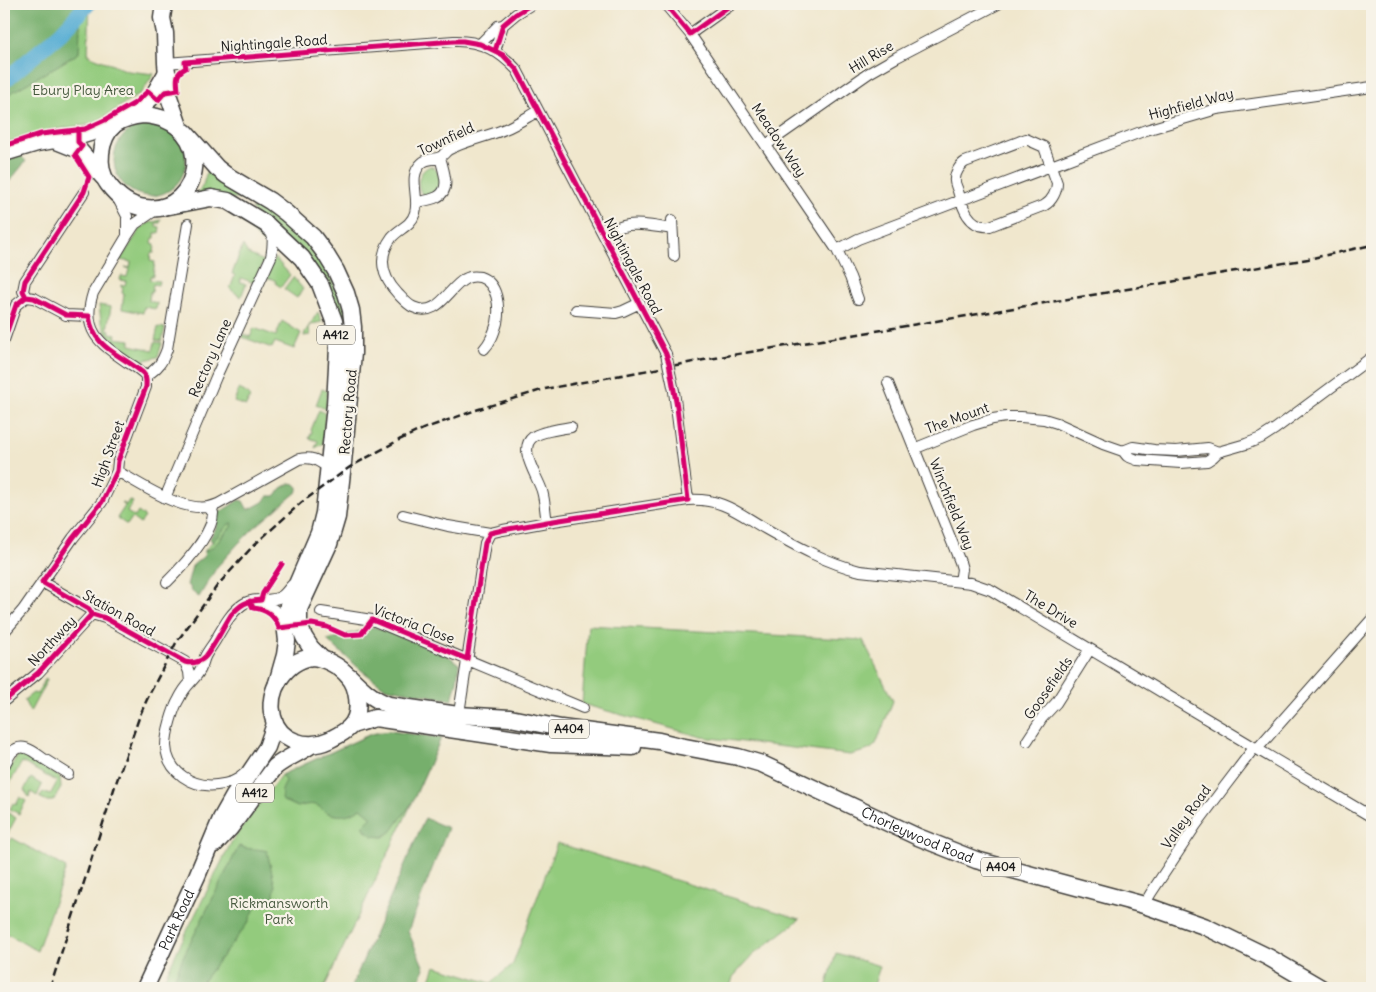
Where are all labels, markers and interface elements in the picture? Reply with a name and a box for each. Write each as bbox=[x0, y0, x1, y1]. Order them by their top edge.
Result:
street label: Nightingale Road bbox=[220, 30, 328, 56]
street label: Hill Rise bbox=[845, 37, 897, 77]
park label: Ebury Play Area bbox=[32, 81, 134, 99]
street label: Highfield Way bbox=[1147, 84, 1235, 124]
street label: Meadow Way bbox=[748, 100, 810, 180]
street label: Townfield bbox=[415, 118, 477, 160]
street label: Nightingale Road bbox=[600, 214, 666, 318]
street label: Rectory Lane bbox=[185, 316, 235, 400]
road number: A412 bbox=[317, 326, 355, 344]
street label: Rectory Road bbox=[335, 369, 361, 455]
street label: The Mount bbox=[923, 398, 991, 438]
street label: High Street bbox=[88, 418, 128, 490]
street label: Winchfield Way bbox=[925, 456, 979, 552]
street label: Station Road bbox=[80, 586, 158, 640]
street label: The Drive bbox=[1021, 586, 1081, 632]
street label: Victoria Close bbox=[371, 600, 457, 648]
street label: Northway bbox=[24, 612, 80, 670]
street label: Goosefields bbox=[1020, 653, 1076, 723]
road number: A404 bbox=[549, 720, 589, 739]
street label: Valley Road bbox=[1157, 781, 1215, 853]
road number: A412 bbox=[236, 784, 274, 802]
street label: Chorleywood Road bbox=[858, 803, 976, 867]
road number: A404 bbox=[981, 858, 1021, 876]
street label: Park Road bbox=[155, 887, 198, 953]
park label: Rickmansworth Park bbox=[230, 894, 328, 928]

